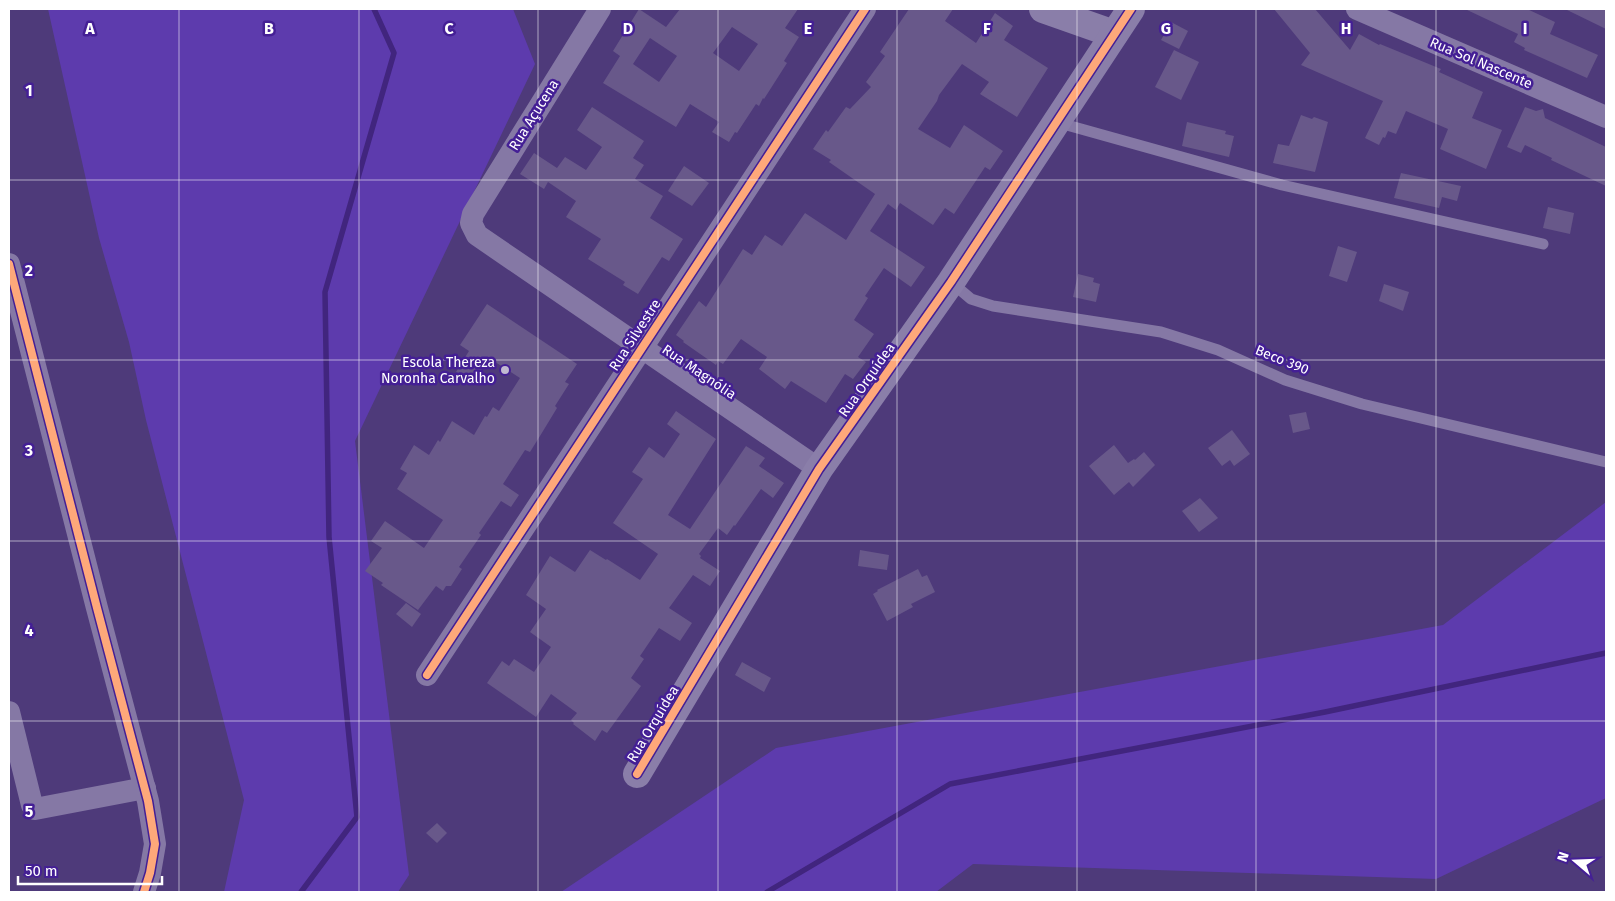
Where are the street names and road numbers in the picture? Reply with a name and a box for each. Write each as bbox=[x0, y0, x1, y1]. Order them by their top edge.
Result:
street label: Rua Sol Nascente bbox=[1427, 34, 1535, 92]
street label: Rua Açucena bbox=[505, 76, 563, 154]
street label: Rua Silvestre bbox=[605, 296, 665, 374]
street label: Rua Orquídea bbox=[835, 340, 899, 420]
street label: Rua Magnólia bbox=[659, 341, 739, 403]
street label: Beco 390 bbox=[1253, 342, 1312, 379]
street label: Rua Orquídea bbox=[623, 683, 683, 765]

